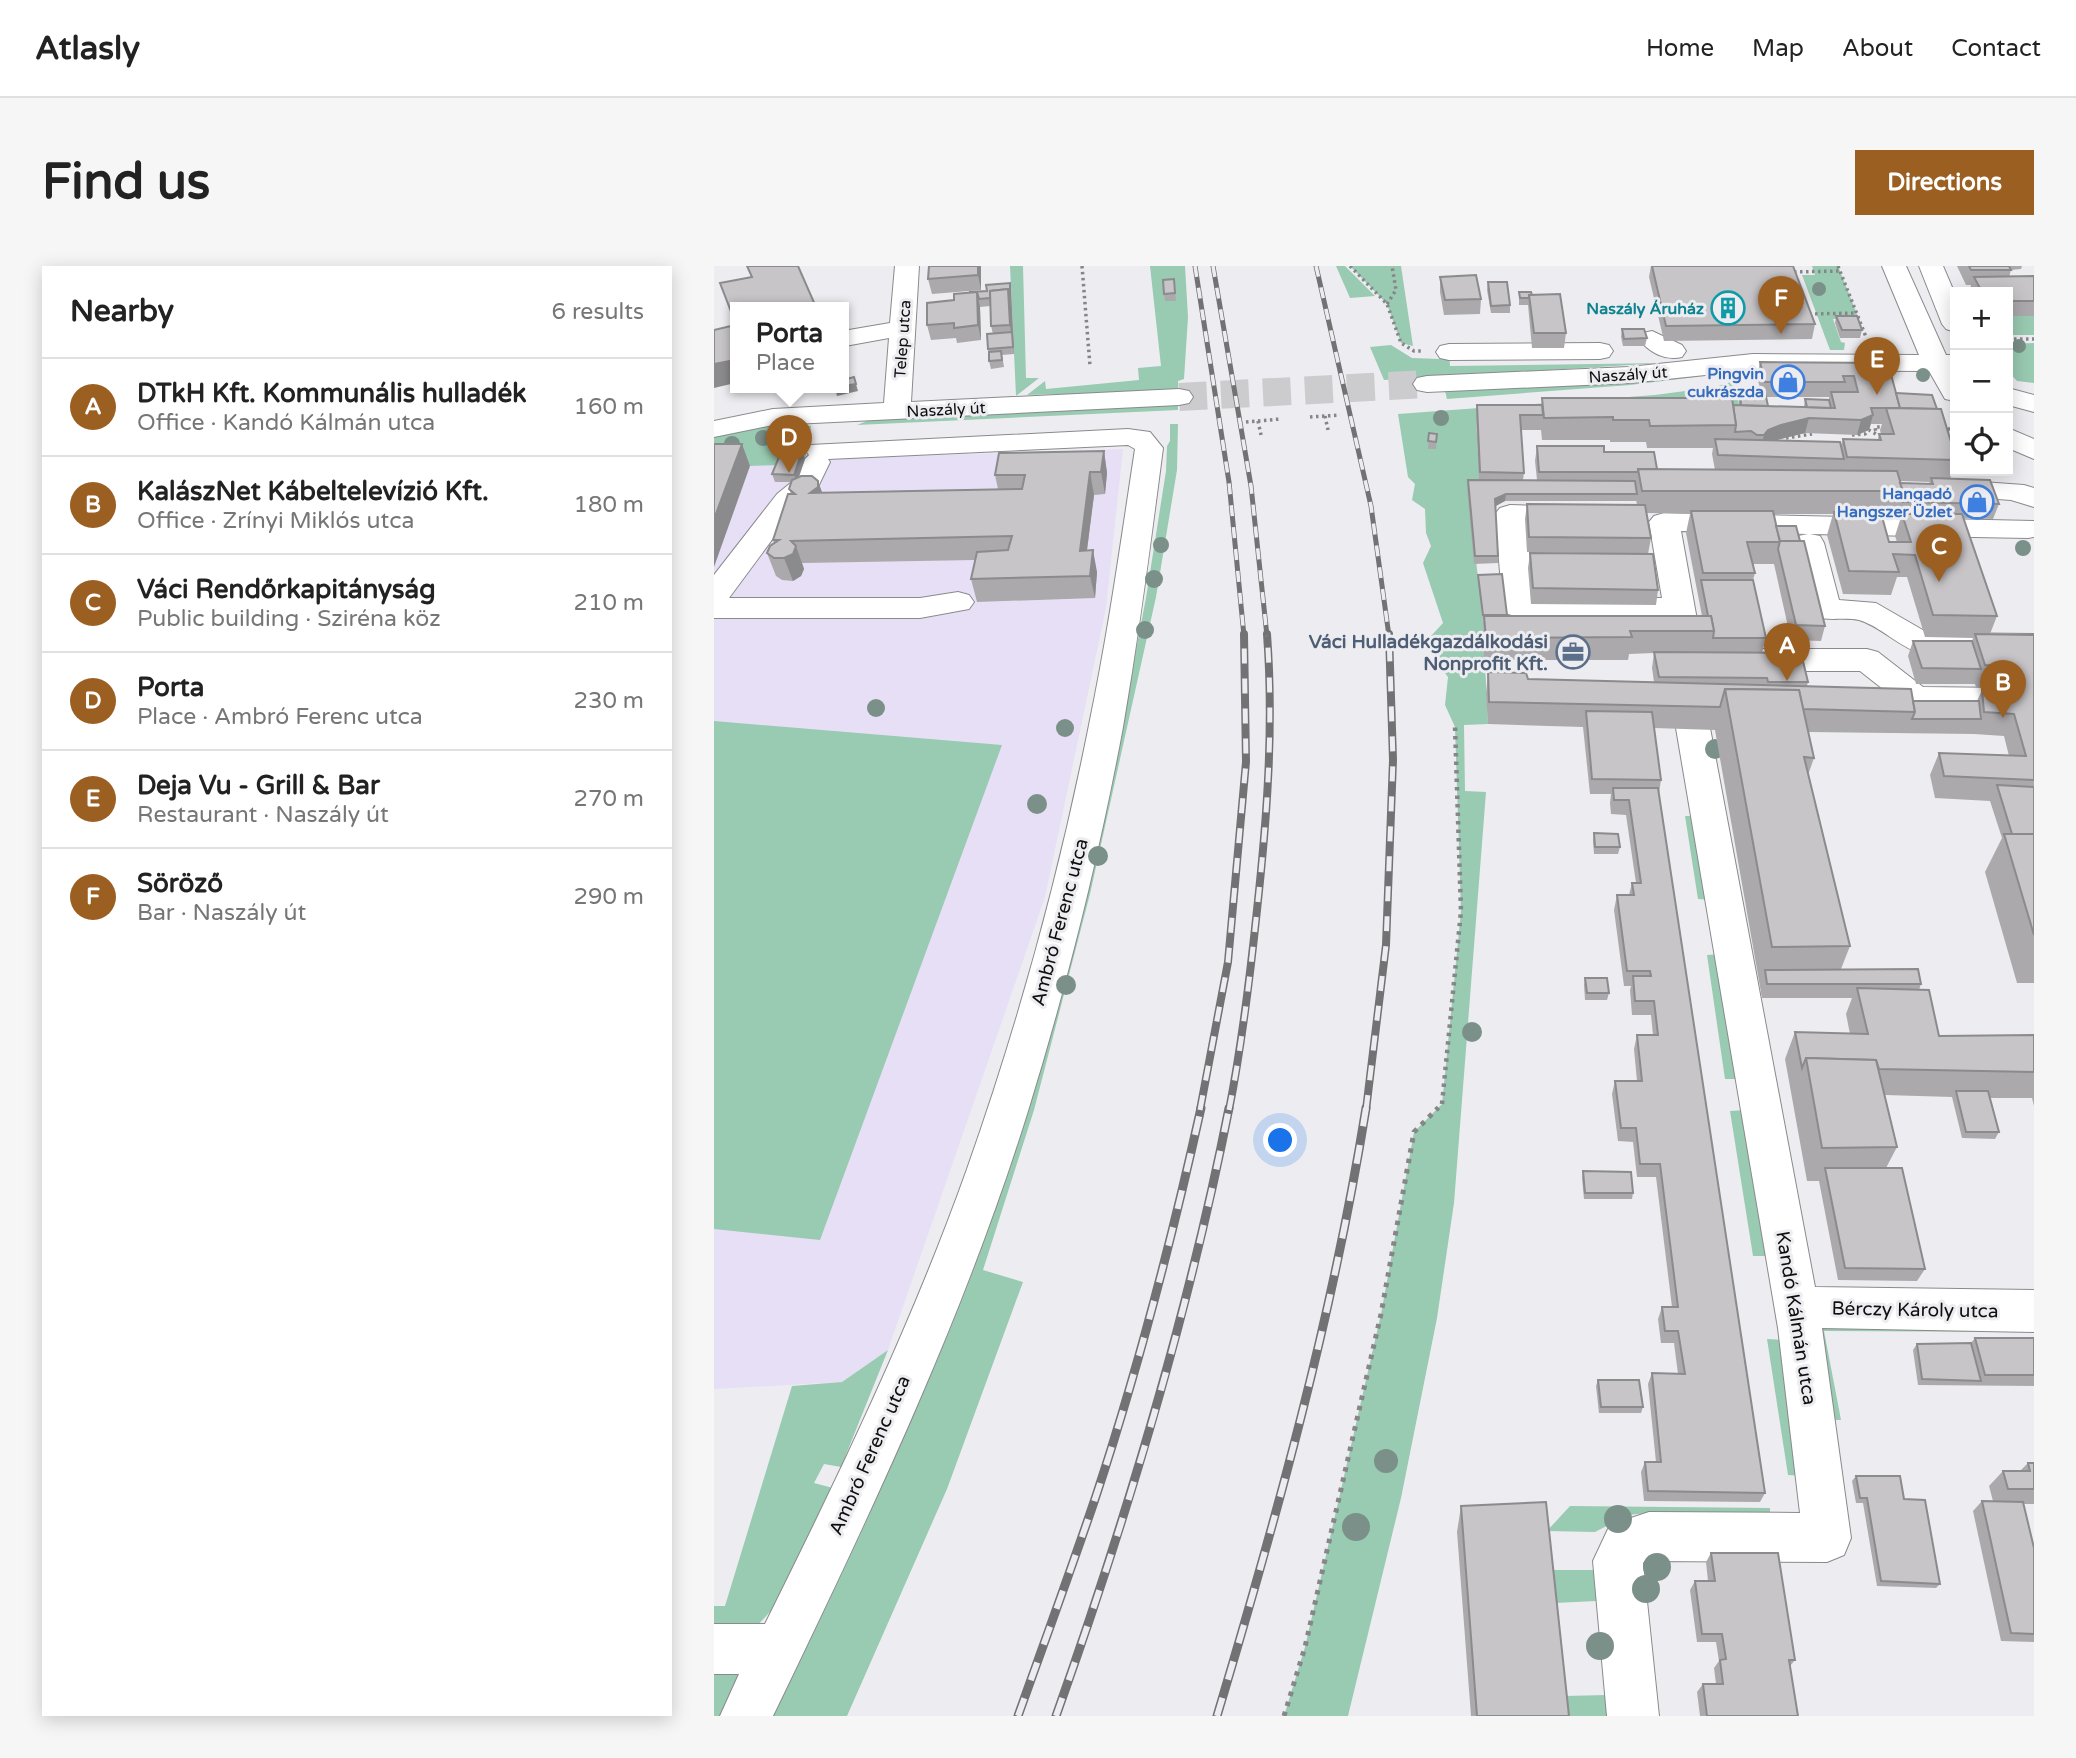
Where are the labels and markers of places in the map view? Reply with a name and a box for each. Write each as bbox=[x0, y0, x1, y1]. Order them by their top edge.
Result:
pin: F bbox=[1758, 276, 1804, 334]
building icon: Naszály Áruház bbox=[1709, 289, 1747, 327]
place label: Naszály Áruház bbox=[1586, 299, 1704, 319]
pin: E bbox=[1854, 337, 1900, 395]
shop icon: Pingvin cukrászda bbox=[1769, 363, 1807, 401]
place label: Pingvin cukrászda bbox=[1687, 364, 1764, 402]
pin: D bbox=[766, 415, 812, 473]
shop icon: Hangadó Hangszer Üzlet bbox=[1958, 483, 1996, 521]
place label: Hangadó Hangszer Üzlet bbox=[1837, 484, 1953, 522]
pin: C bbox=[1916, 524, 1962, 582]
pin: A bbox=[1764, 623, 1810, 681]
place label: Váci Hulladékgazdálkodási Nonprofit Kft. bbox=[1309, 631, 1548, 676]
office icon: Váci Hulladékgazdálkodási Nonprofit Kft. bbox=[1554, 633, 1592, 671]
pin: B bbox=[1980, 660, 2026, 718]

